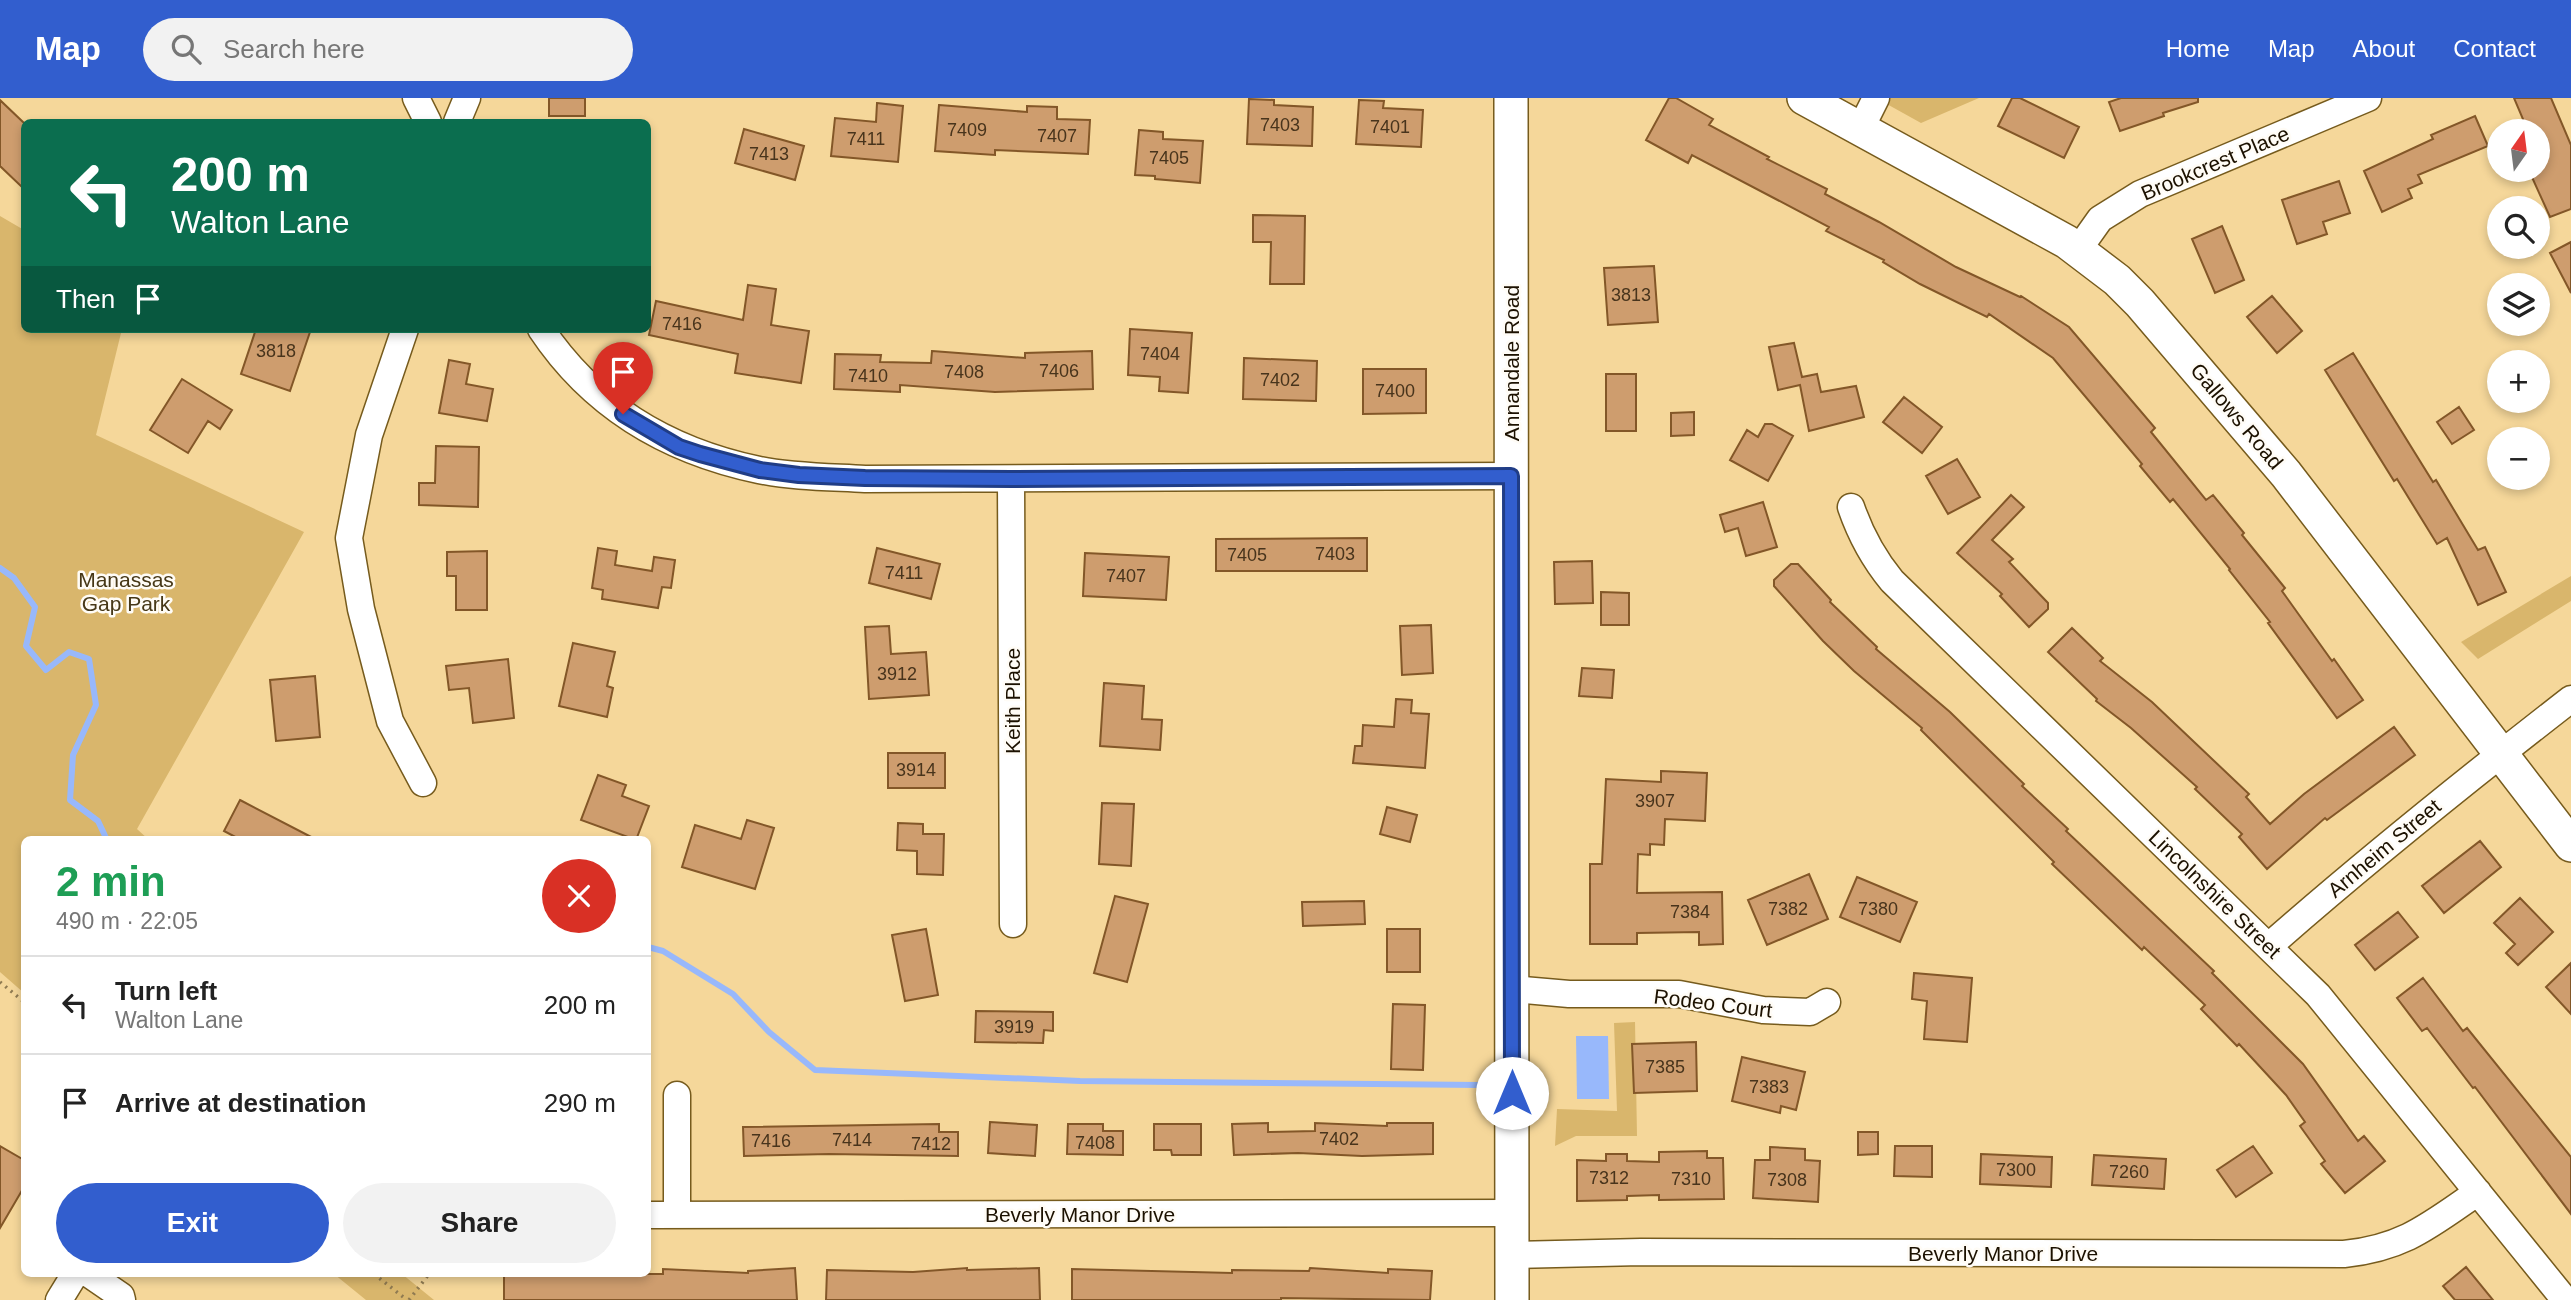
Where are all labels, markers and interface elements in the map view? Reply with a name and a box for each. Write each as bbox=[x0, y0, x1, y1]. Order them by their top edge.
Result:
search box bbox=[143, 18, 633, 81]
text: Map bbox=[35, 30, 101, 67]
icon: search bbox=[167, 30, 205, 68]
text: Search here bbox=[223, 34, 365, 64]
text: Home bbox=[2166, 35, 2230, 62]
text: Map bbox=[2268, 35, 2315, 62]
text: About bbox=[2353, 35, 2415, 62]
text: Contact bbox=[2453, 35, 2536, 62]
house number: 7403 bbox=[1260, 115, 1300, 135]
house number: 7401 bbox=[1370, 117, 1410, 137]
north arrow bbox=[2487, 119, 2550, 182]
map controls bbox=[2487, 119, 2550, 490]
house number: 7409 bbox=[947, 120, 987, 140]
street label: Brookcrest Place bbox=[2137, 121, 2293, 205]
house number: 7407 bbox=[1037, 126, 1077, 146]
house number: 7411 bbox=[847, 129, 885, 149]
house number: 7413 bbox=[749, 144, 789, 164]
icon: left bbox=[56, 147, 147, 238]
text: 200 m bbox=[171, 147, 310, 201]
house number: 7405 bbox=[1149, 148, 1189, 168]
button: search bbox=[2487, 196, 2550, 259]
text: Walton Lane bbox=[171, 204, 349, 240]
button: layers bbox=[2487, 273, 2550, 336]
icon: arrive bbox=[129, 280, 167, 318]
text: Then bbox=[56, 284, 115, 314]
street label: Annandale Road bbox=[1500, 285, 1523, 441]
house number: 3813 bbox=[1611, 285, 1651, 305]
house number: 7416 bbox=[662, 314, 702, 334]
house number: 3818 bbox=[256, 341, 296, 361]
pin bbox=[593, 342, 653, 414]
house number: 7404 bbox=[1140, 344, 1180, 364]
button: + bbox=[2487, 350, 2550, 413]
icon: arrive bbox=[604, 353, 642, 391]
street label: Gallows Road bbox=[2186, 359, 2288, 473]
house number: 7406 bbox=[1039, 361, 1079, 381]
house number: 7408 bbox=[944, 362, 984, 382]
house number: 7410 bbox=[848, 366, 888, 386]
house number: 7402 bbox=[1260, 370, 1300, 390]
house number: 7400 bbox=[1375, 381, 1415, 401]
button: − bbox=[2487, 427, 2550, 490]
house number: 7403 bbox=[1315, 544, 1355, 564]
house number: 7405 bbox=[1227, 545, 1267, 565]
house number: 7411 bbox=[885, 563, 923, 583]
house number: 7407 bbox=[1106, 566, 1146, 586]
park label: Manassas Gap Park bbox=[78, 568, 174, 615]
street label: Keith Place bbox=[1001, 648, 1024, 754]
house number: 3912 bbox=[877, 664, 917, 684]
house number: 3914 bbox=[896, 760, 936, 780]
house number: 3907 bbox=[1635, 791, 1675, 811]
street label: Arnheim Street bbox=[2323, 794, 2445, 902]
street label: Lincolnshire Street bbox=[2144, 825, 2286, 963]
text: 2 min bbox=[56, 858, 166, 905]
button: close bbox=[542, 859, 616, 933]
house number: 7382 bbox=[1768, 899, 1808, 919]
house number: 7380 bbox=[1858, 899, 1898, 919]
house number: 7384 bbox=[1670, 902, 1710, 922]
text: 490 m · 22:05 bbox=[56, 908, 198, 934]
text: Turn left bbox=[115, 976, 217, 1006]
street label: Rodeo Court bbox=[1653, 984, 1774, 1022]
icon: left bbox=[56, 986, 94, 1024]
text: 200 m bbox=[544, 990, 616, 1020]
text: Walton Lane bbox=[115, 1007, 243, 1033]
house number: 3919 bbox=[994, 1017, 1034, 1037]
position arrow bbox=[1475, 1056, 1549, 1130]
house number: 7385 bbox=[1645, 1057, 1685, 1077]
house number: 7383 bbox=[1749, 1077, 1789, 1097]
icon: arrive bbox=[56, 1084, 94, 1122]
text: Arrive at destination bbox=[115, 1088, 366, 1118]
text: 290 m bbox=[544, 1088, 616, 1118]
house number: 7402 bbox=[1319, 1129, 1359, 1149]
house number: 7414 bbox=[832, 1130, 872, 1150]
house number: 7416 bbox=[751, 1131, 791, 1151]
house number: 7408 bbox=[1075, 1133, 1115, 1153]
house number: 7412 bbox=[911, 1134, 951, 1154]
house number: 7300 bbox=[1996, 1160, 2036, 1180]
house number: 7260 bbox=[2109, 1162, 2149, 1182]
house number: 7312 bbox=[1589, 1168, 1629, 1188]
house number: 7310 bbox=[1671, 1169, 1711, 1189]
house number: 7308 bbox=[1767, 1170, 1807, 1190]
button: Exit bbox=[56, 1183, 329, 1263]
button: Share bbox=[343, 1183, 616, 1263]
street label: Beverly Manor Drive bbox=[985, 1203, 1175, 1226]
street label: Beverly Manor Drive bbox=[1908, 1242, 2098, 1265]

